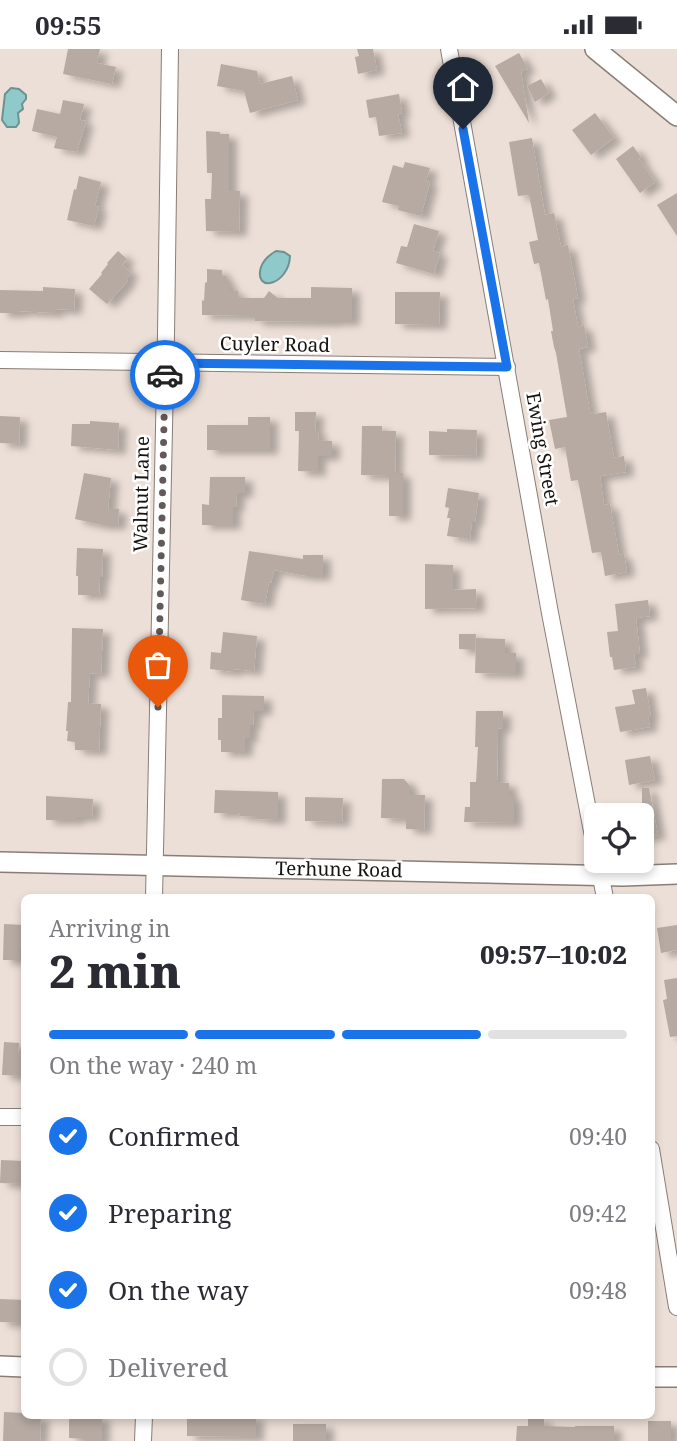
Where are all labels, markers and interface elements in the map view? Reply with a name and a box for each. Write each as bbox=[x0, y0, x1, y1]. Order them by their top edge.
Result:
text: 09:55 bbox=[35, 7, 102, 43]
pin bbox=[433, 57, 493, 129]
icon: home bbox=[444, 68, 482, 106]
street label: Cuyler Road bbox=[220, 330, 331, 358]
courier bbox=[130, 340, 200, 410]
icon: car bbox=[146, 356, 184, 394]
street label: Ewing Street bbox=[520, 390, 566, 508]
street label: Walnut Lane bbox=[127, 436, 155, 552]
pin bbox=[128, 635, 188, 707]
icon: bag bbox=[139, 646, 177, 684]
map controls bbox=[584, 803, 654, 873]
button: locate bbox=[584, 803, 654, 873]
street label: Terhune Road bbox=[275, 855, 403, 883]
text: Arriving in bbox=[49, 912, 170, 944]
text: 09:57–10:02 bbox=[480, 936, 627, 972]
text: 2 min bbox=[49, 939, 181, 1001]
text: On the way · 240 m bbox=[49, 1049, 257, 1081]
icon: check bbox=[49, 1117, 87, 1155]
text: Confirmed bbox=[108, 1118, 240, 1154]
text: 09:40 bbox=[569, 1120, 627, 1152]
icon: check bbox=[49, 1194, 87, 1232]
text: Preparing bbox=[108, 1195, 232, 1231]
text: 09:42 bbox=[569, 1197, 627, 1229]
icon: check bbox=[49, 1271, 87, 1309]
text: On the way bbox=[108, 1272, 248, 1308]
text: 09:48 bbox=[569, 1274, 627, 1306]
text: Delivered bbox=[108, 1349, 228, 1385]

